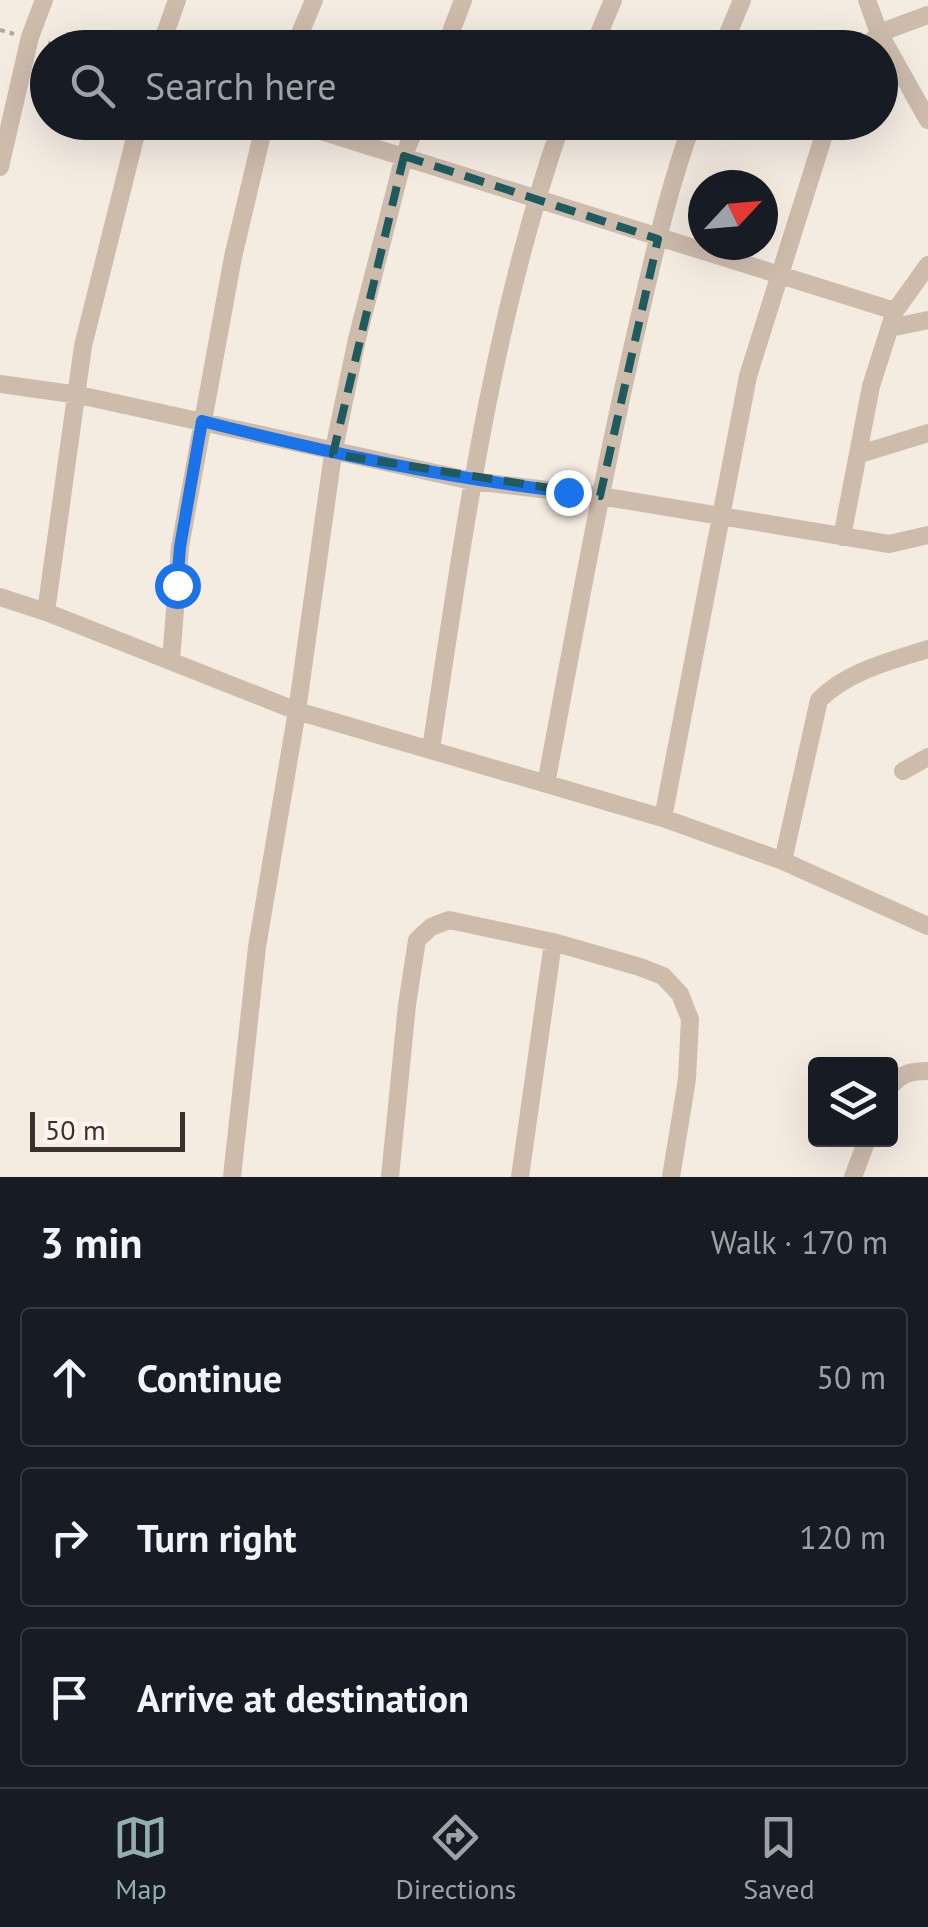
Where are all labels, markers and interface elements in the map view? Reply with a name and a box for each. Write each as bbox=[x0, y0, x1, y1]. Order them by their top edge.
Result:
search box bbox=[30, 30, 898, 140]
icon: search bbox=[65, 58, 120, 113]
text: Search here bbox=[145, 61, 337, 110]
north arrow bbox=[688, 170, 778, 260]
route end bbox=[546, 470, 592, 516]
route start bbox=[155, 563, 201, 609]
map controls bbox=[808, 1057, 898, 1147]
button: layers bbox=[808, 1057, 898, 1147]
scale bar bbox=[30, 1107, 185, 1152]
text: 50 m bbox=[45, 1111, 106, 1148]
text: 3 min bbox=[40, 1215, 142, 1270]
text: Walk · 170 m bbox=[711, 1221, 888, 1263]
icon: ahead bbox=[42, 1350, 97, 1405]
text: Continue bbox=[137, 1353, 282, 1402]
text: 50 m bbox=[817, 1356, 886, 1398]
icon: right bbox=[42, 1510, 97, 1565]
text: Turn right bbox=[137, 1513, 297, 1562]
text: 120 m bbox=[799, 1516, 886, 1558]
icon: arrive bbox=[42, 1670, 97, 1725]
text: Arrive at destination bbox=[137, 1673, 469, 1722]
tab: Map bbox=[113, 1810, 168, 1907]
tab: Directions bbox=[395, 1810, 516, 1907]
tab: Saved bbox=[743, 1810, 815, 1907]

